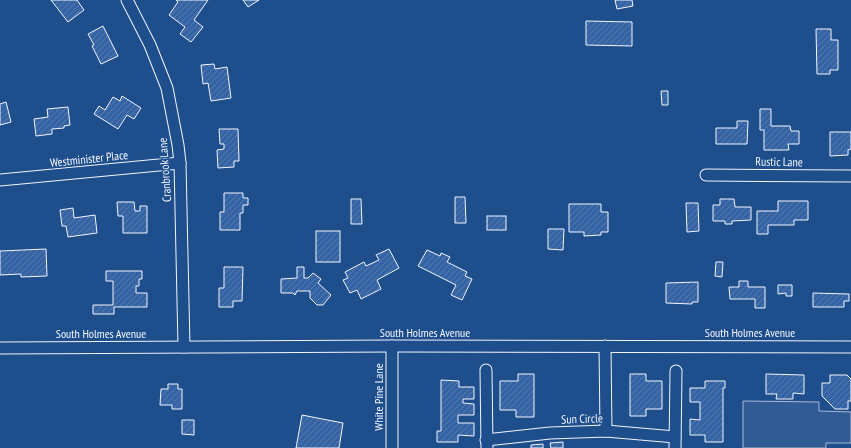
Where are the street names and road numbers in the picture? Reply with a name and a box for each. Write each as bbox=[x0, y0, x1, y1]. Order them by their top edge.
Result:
street label: Cranbrook Lane bbox=[155, 137, 174, 203]
street label: Westminister Place bbox=[49, 147, 129, 170]
street label: Rustic Lane bbox=[755, 154, 803, 169]
street label: South Holmes Avenue bbox=[380, 325, 470, 340]
street label: South Holmes Avenue bbox=[705, 325, 795, 340]
street label: South Holmes Avenue bbox=[56, 326, 146, 341]
street label: White Pine Lane bbox=[371, 363, 386, 431]
street label: Sun Circle bbox=[561, 410, 603, 427]

